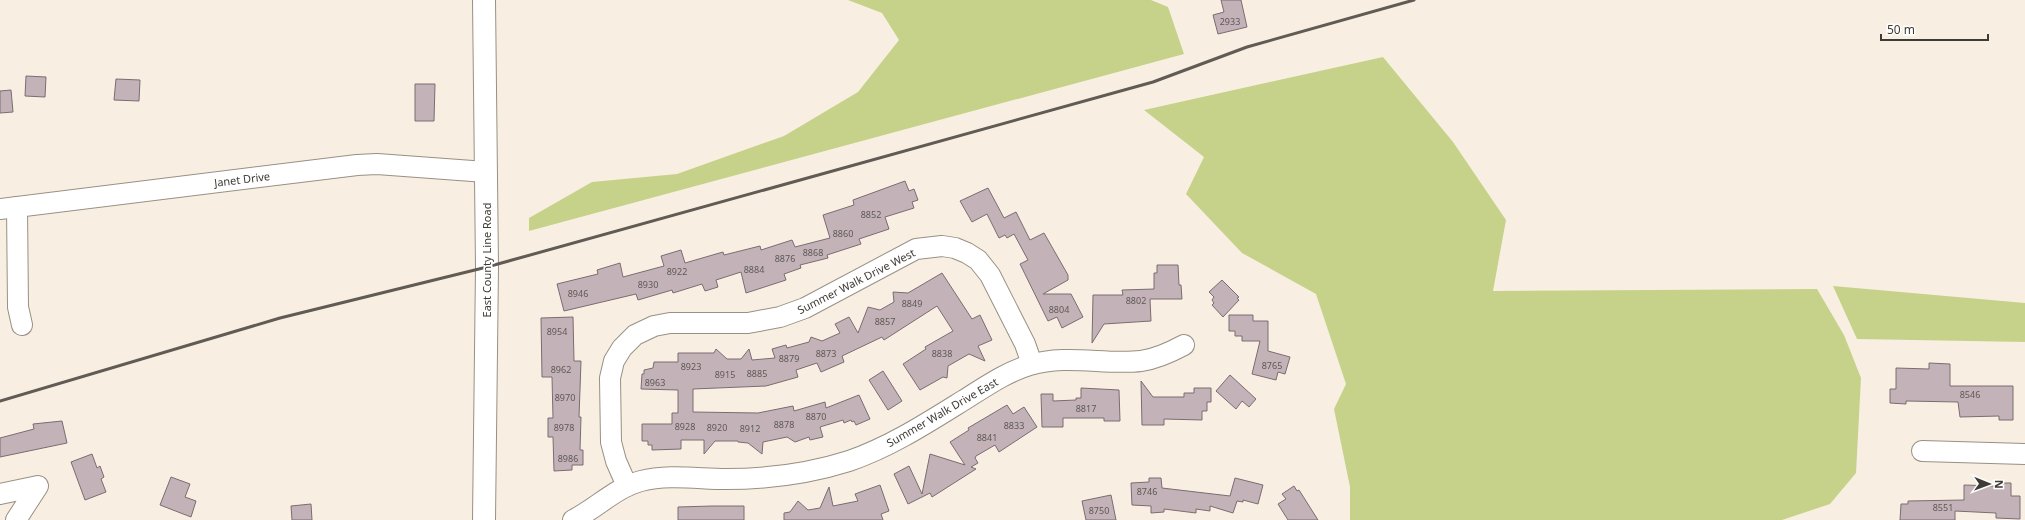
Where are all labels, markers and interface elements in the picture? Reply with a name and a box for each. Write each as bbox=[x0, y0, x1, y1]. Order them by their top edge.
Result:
house number: 2933 bbox=[1220, 15, 1240, 28]
scale bar bbox=[1881, 16, 1988, 42]
text: 50 m bbox=[1887, 21, 1915, 38]
street label: Janet Drive bbox=[212, 168, 271, 190]
street label: East County Line Road bbox=[479, 203, 494, 317]
house number: 8852 bbox=[861, 208, 881, 221]
house number: 8860 bbox=[833, 227, 853, 240]
street label: Summer Walk Drive West bbox=[795, 245, 917, 317]
house number: 8868 bbox=[803, 246, 823, 259]
house number: 8876 bbox=[775, 252, 795, 265]
house number: 8884 bbox=[744, 263, 764, 276]
house number: 8922 bbox=[667, 265, 687, 278]
house number: 8930 bbox=[638, 278, 658, 291]
house number: 8946 bbox=[568, 287, 588, 300]
house number: 8802 bbox=[1126, 294, 1146, 307]
house number: 8849 bbox=[902, 297, 922, 310]
house number: 8804 bbox=[1049, 303, 1069, 316]
house number: 8857 bbox=[875, 315, 895, 328]
house number: 8954 bbox=[547, 325, 567, 338]
house number: 8873 bbox=[816, 347, 836, 360]
house number: 8838 bbox=[932, 347, 952, 360]
house number: 8879 bbox=[779, 352, 799, 365]
house number: 8765 bbox=[1262, 359, 1282, 372]
house number: 8923 bbox=[681, 360, 701, 373]
house number: 8962 bbox=[551, 363, 571, 376]
house number: 8885 bbox=[747, 367, 767, 380]
house number: 8915 bbox=[715, 368, 735, 381]
street label: Summer Walk Drive East bbox=[884, 374, 1000, 450]
house number: 8963 bbox=[645, 376, 665, 389]
house number: 8546 bbox=[1960, 388, 1980, 401]
house number: 8970 bbox=[555, 391, 575, 404]
house number: 8817 bbox=[1076, 402, 1096, 415]
house number: 8870 bbox=[806, 410, 826, 423]
house number: 8878 bbox=[774, 418, 794, 431]
house number: 8833 bbox=[1004, 419, 1024, 432]
house number: 8928 bbox=[675, 420, 695, 433]
house number: 8978 bbox=[554, 421, 574, 434]
house number: 8920 bbox=[707, 421, 727, 434]
house number: 8912 bbox=[740, 422, 760, 435]
house number: 8841 bbox=[977, 431, 997, 444]
house number: 8986 bbox=[558, 452, 578, 465]
north arrow bbox=[1969, 464, 2009, 504]
text: N bbox=[1992, 480, 2007, 489]
house number: 8746 bbox=[1137, 485, 1157, 498]
house number: 8551 bbox=[1933, 501, 1953, 514]
house number: 8750 bbox=[1089, 504, 1109, 517]

